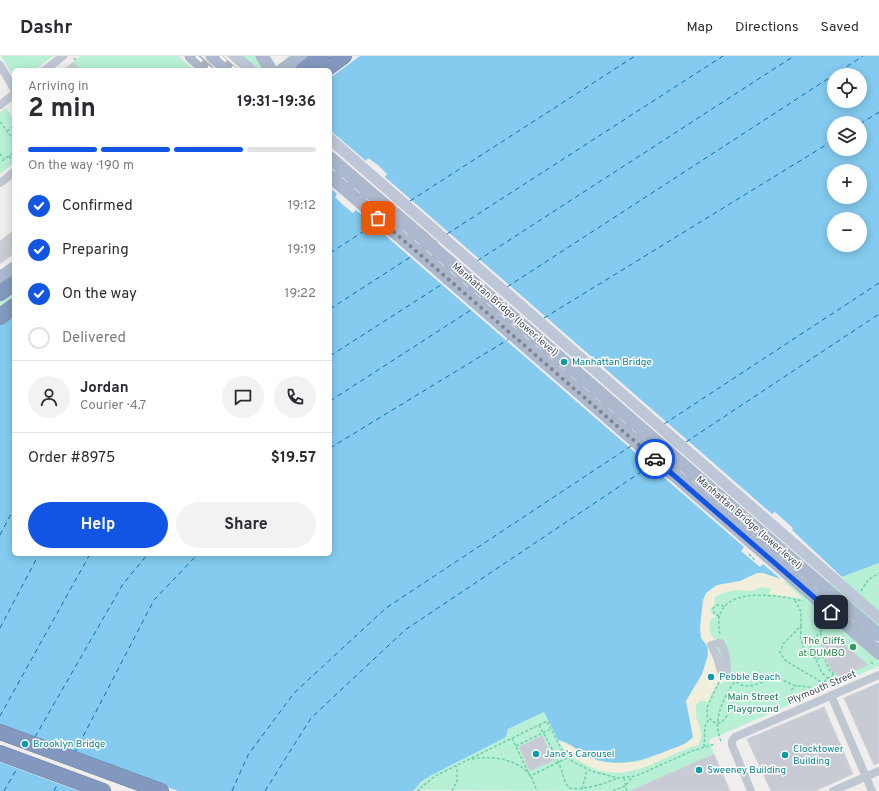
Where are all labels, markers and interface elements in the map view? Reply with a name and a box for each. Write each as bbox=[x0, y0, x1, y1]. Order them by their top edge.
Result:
text: Dashr bbox=[20, 16, 72, 40]
text: Map bbox=[687, 19, 713, 36]
text: Directions bbox=[735, 19, 799, 36]
text: Saved bbox=[821, 19, 859, 36]
map controls bbox=[827, 68, 867, 252]
button: locate bbox=[827, 68, 867, 108]
text: Arriving in bbox=[28, 79, 89, 95]
text: 2 min bbox=[28, 93, 96, 126]
text: 19:31–19:36 bbox=[237, 93, 316, 112]
button: layers bbox=[827, 116, 867, 156]
text: On the way · 190 m bbox=[28, 158, 134, 174]
button: + bbox=[827, 164, 867, 204]
icon: check bbox=[28, 195, 50, 217]
text: Confirmed bbox=[62, 197, 133, 216]
text: 19:12 bbox=[288, 198, 316, 214]
pin bbox=[361, 201, 395, 235]
icon: bag bbox=[367, 207, 389, 229]
button: − bbox=[827, 212, 867, 252]
icon: check bbox=[28, 239, 50, 261]
text: Preparing bbox=[62, 241, 129, 260]
text: 19:19 bbox=[288, 242, 316, 258]
street label: Manhattan Bridge (lower level) bbox=[449, 260, 561, 360]
icon: check bbox=[28, 283, 50, 305]
text: On the way bbox=[62, 285, 137, 304]
text: 19:22 bbox=[285, 286, 316, 302]
text: Delivered bbox=[62, 329, 126, 348]
place label: Manhattan Bridge bbox=[572, 356, 652, 369]
marker: Manhattan Bridge bbox=[559, 357, 569, 367]
button: person bbox=[28, 376, 70, 418]
button: chat bbox=[222, 376, 264, 418]
button: phone bbox=[274, 376, 316, 418]
text: Jordan bbox=[80, 379, 129, 398]
text: Courier · 4.7 bbox=[80, 398, 146, 414]
courier bbox=[635, 439, 675, 479]
icon: car bbox=[644, 448, 666, 470]
text: Order #8975 bbox=[28, 449, 115, 468]
text: $19.57 bbox=[271, 449, 316, 468]
street label: Manhattan Bridge (lower level) bbox=[693, 473, 805, 573]
button: Help bbox=[28, 502, 168, 548]
button: Share bbox=[176, 502, 316, 548]
pin bbox=[814, 595, 848, 629]
icon: home bbox=[820, 601, 842, 623]
place label: The Cliffs at DUMBO bbox=[798, 635, 845, 660]
marker: The Cliffs at DUMBO bbox=[848, 642, 858, 652]
street label: Plymouth Street bbox=[786, 668, 858, 708]
place label: Pebble Beach bbox=[719, 671, 780, 684]
marker: Pebble Beach bbox=[706, 672, 716, 682]
park label: Main Street Playground bbox=[727, 691, 779, 716]
place label: Brooklyn Bridge bbox=[33, 738, 105, 751]
marker: Brooklyn Bridge bbox=[20, 739, 30, 749]
place label: Clocktower Building bbox=[793, 743, 844, 768]
place label: Jane's Carousel bbox=[544, 748, 615, 761]
marker: Jane's Carousel bbox=[531, 749, 541, 759]
marker: Clocktower Building bbox=[780, 750, 790, 760]
place label: Sweeney Building bbox=[707, 764, 786, 777]
marker: Sweeney Building bbox=[694, 765, 704, 775]

